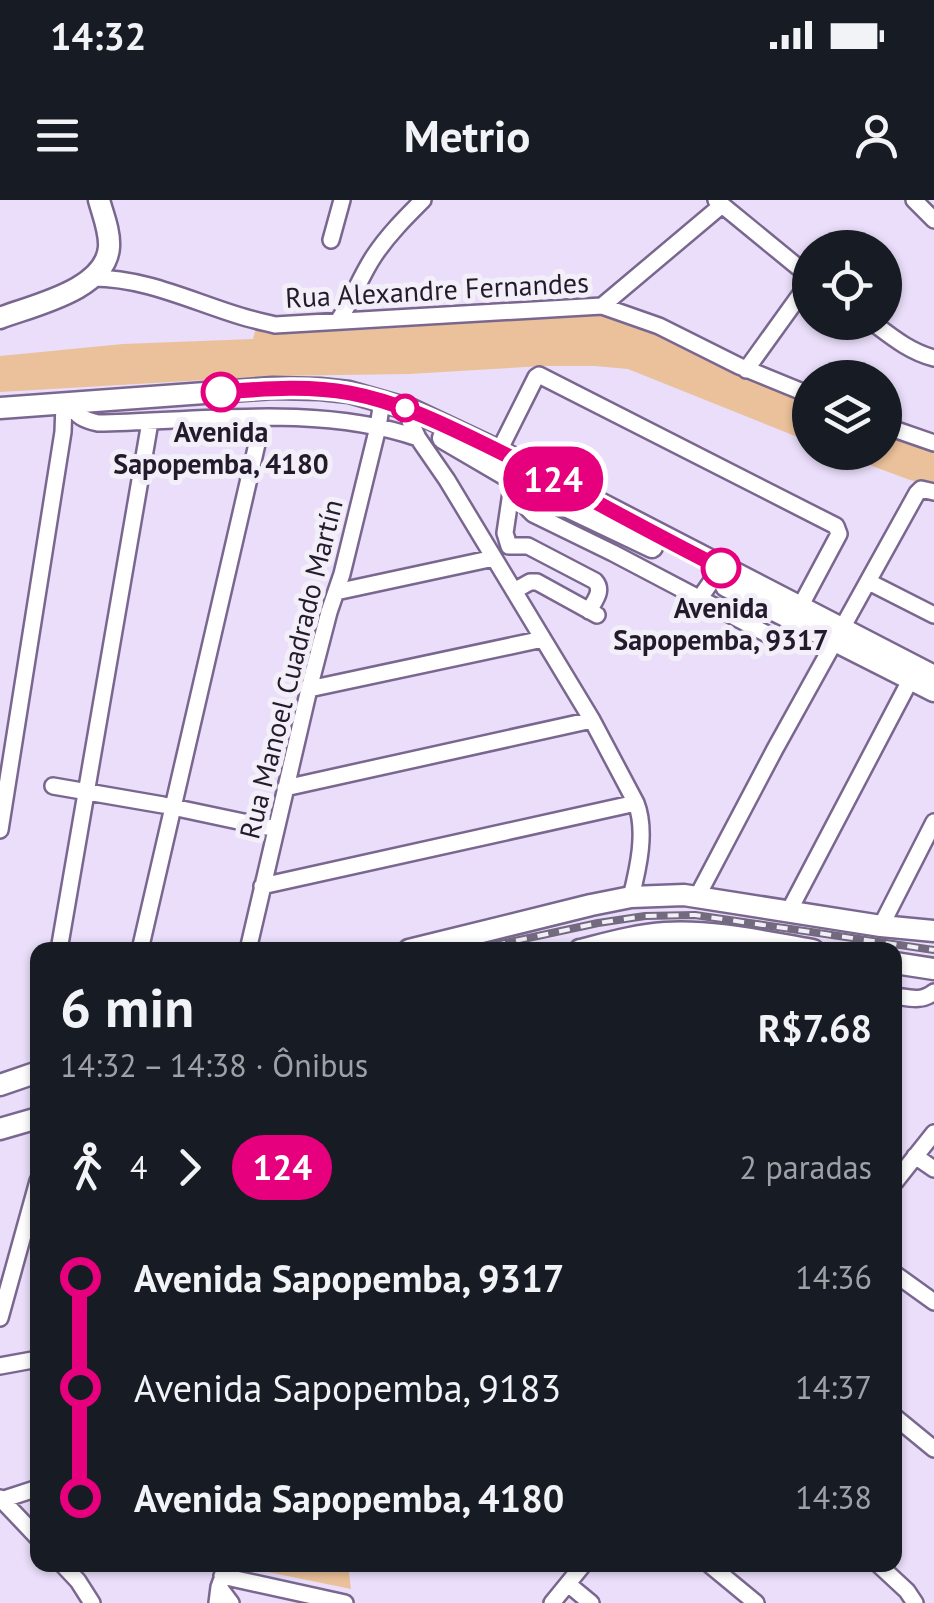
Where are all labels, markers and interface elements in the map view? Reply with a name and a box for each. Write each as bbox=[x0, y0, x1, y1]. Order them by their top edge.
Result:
text: 14:32 bbox=[50, 11, 146, 60]
text: Metrio bbox=[404, 106, 530, 164]
icon: menu bbox=[30, 108, 85, 163]
icon: person bbox=[849, 108, 904, 163]
map controls bbox=[792, 230, 902, 470]
button: locate bbox=[792, 230, 902, 340]
street label: Rua Alexandre Fernandes bbox=[284, 263, 590, 316]
button: layers bbox=[792, 360, 902, 470]
marker: Avenida Sapopemba, 4180 bbox=[202, 373, 240, 411]
unlabelled marker bbox=[392, 395, 418, 421]
place label: Avenida Sapopemba, 4180 bbox=[113, 413, 329, 482]
line badge: 124 bbox=[496, 446, 610, 512]
text: 124 bbox=[523, 456, 583, 502]
street label: Rua Manoel Cuadrado Martín bbox=[230, 495, 351, 842]
marker: Avenida Sapopemba, 9317 bbox=[702, 549, 740, 587]
place label: Avenida Sapopemba, 9317 bbox=[613, 589, 829, 658]
text: 6 min bbox=[60, 971, 194, 1042]
text: R$7.68 bbox=[758, 1003, 872, 1052]
text: 14:32 – 14:38 · Ônibus bbox=[60, 1044, 368, 1086]
icon: walk bbox=[60, 1140, 115, 1195]
icon: forward bbox=[162, 1140, 217, 1195]
text: 124 bbox=[252, 1144, 312, 1190]
text: 4 bbox=[130, 1146, 147, 1188]
text: 2 paradas bbox=[740, 1146, 872, 1188]
text: Avenida Sapopemba, 9317 bbox=[134, 1253, 564, 1302]
text: 14:36 bbox=[795, 1256, 872, 1298]
text: Avenida Sapopemba, 9183 bbox=[134, 1363, 561, 1412]
text: 14:37 bbox=[795, 1366, 872, 1408]
text: Avenida Sapopemba, 4180 bbox=[134, 1473, 564, 1522]
text: 14:38 bbox=[795, 1476, 872, 1518]

